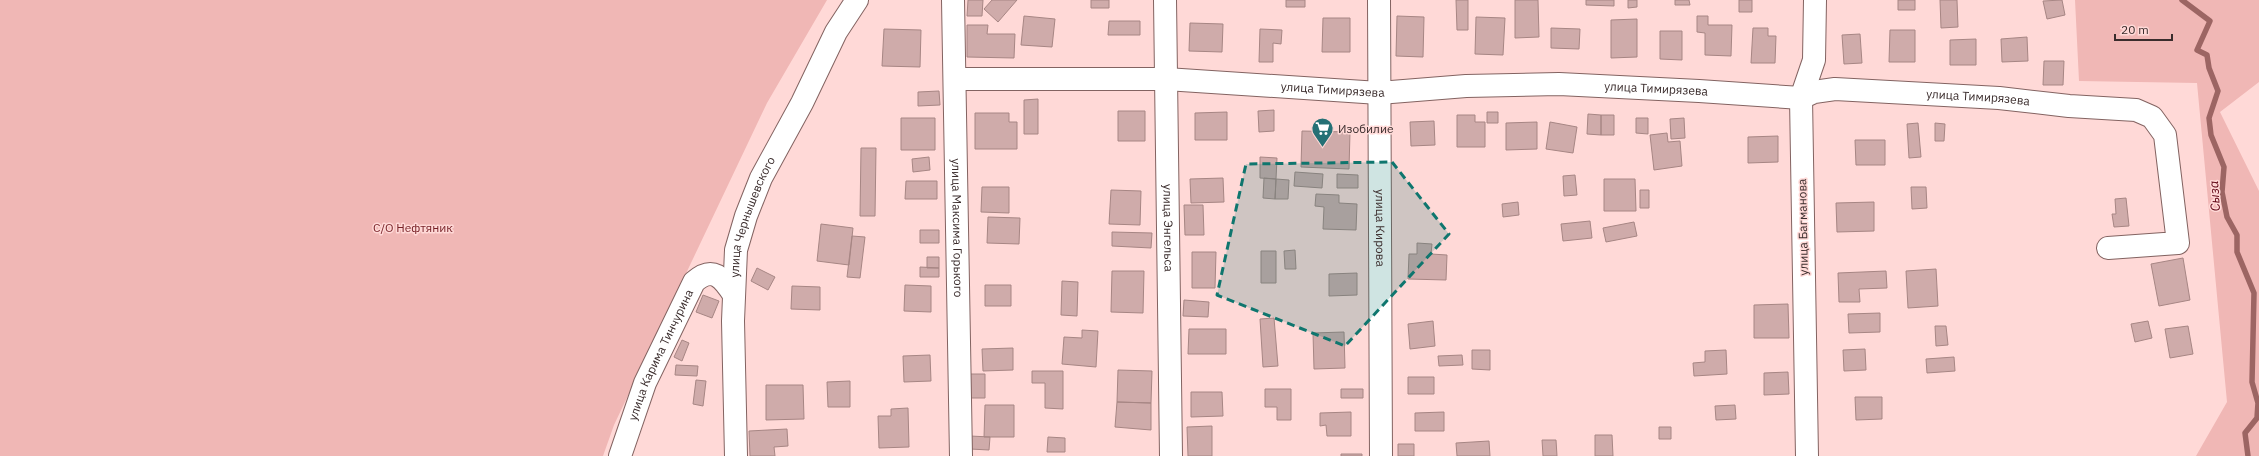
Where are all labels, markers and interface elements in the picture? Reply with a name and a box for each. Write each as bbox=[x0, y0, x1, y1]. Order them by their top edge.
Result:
scale bar bbox=[2115, 16, 2172, 42]
text: 20 m bbox=[2121, 22, 2149, 37]
street label: улица Тимирязева bbox=[1604, 78, 1709, 99]
street label: улица Тимирязева bbox=[1280, 79, 1386, 100]
street label: улица Тимирязева bbox=[1926, 86, 2031, 109]
supermarket icon: Изобилие bbox=[1310, 116, 1336, 149]
place label: Изобилие bbox=[1338, 121, 1394, 136]
street label: улица Чернышевского bbox=[727, 154, 778, 278]
street label: улица Максима Горького bbox=[949, 158, 966, 298]
street label: улица Багманова bbox=[1794, 178, 1811, 276]
water label: Сыза bbox=[2205, 180, 2224, 212]
street label: улица Энгельса bbox=[1160, 184, 1177, 273]
street label: улица Кирова bbox=[1373, 189, 1388, 267]
park label: С/О Нефтяник bbox=[373, 220, 453, 235]
street label: улица Карима Тинчурина bbox=[625, 286, 697, 423]

